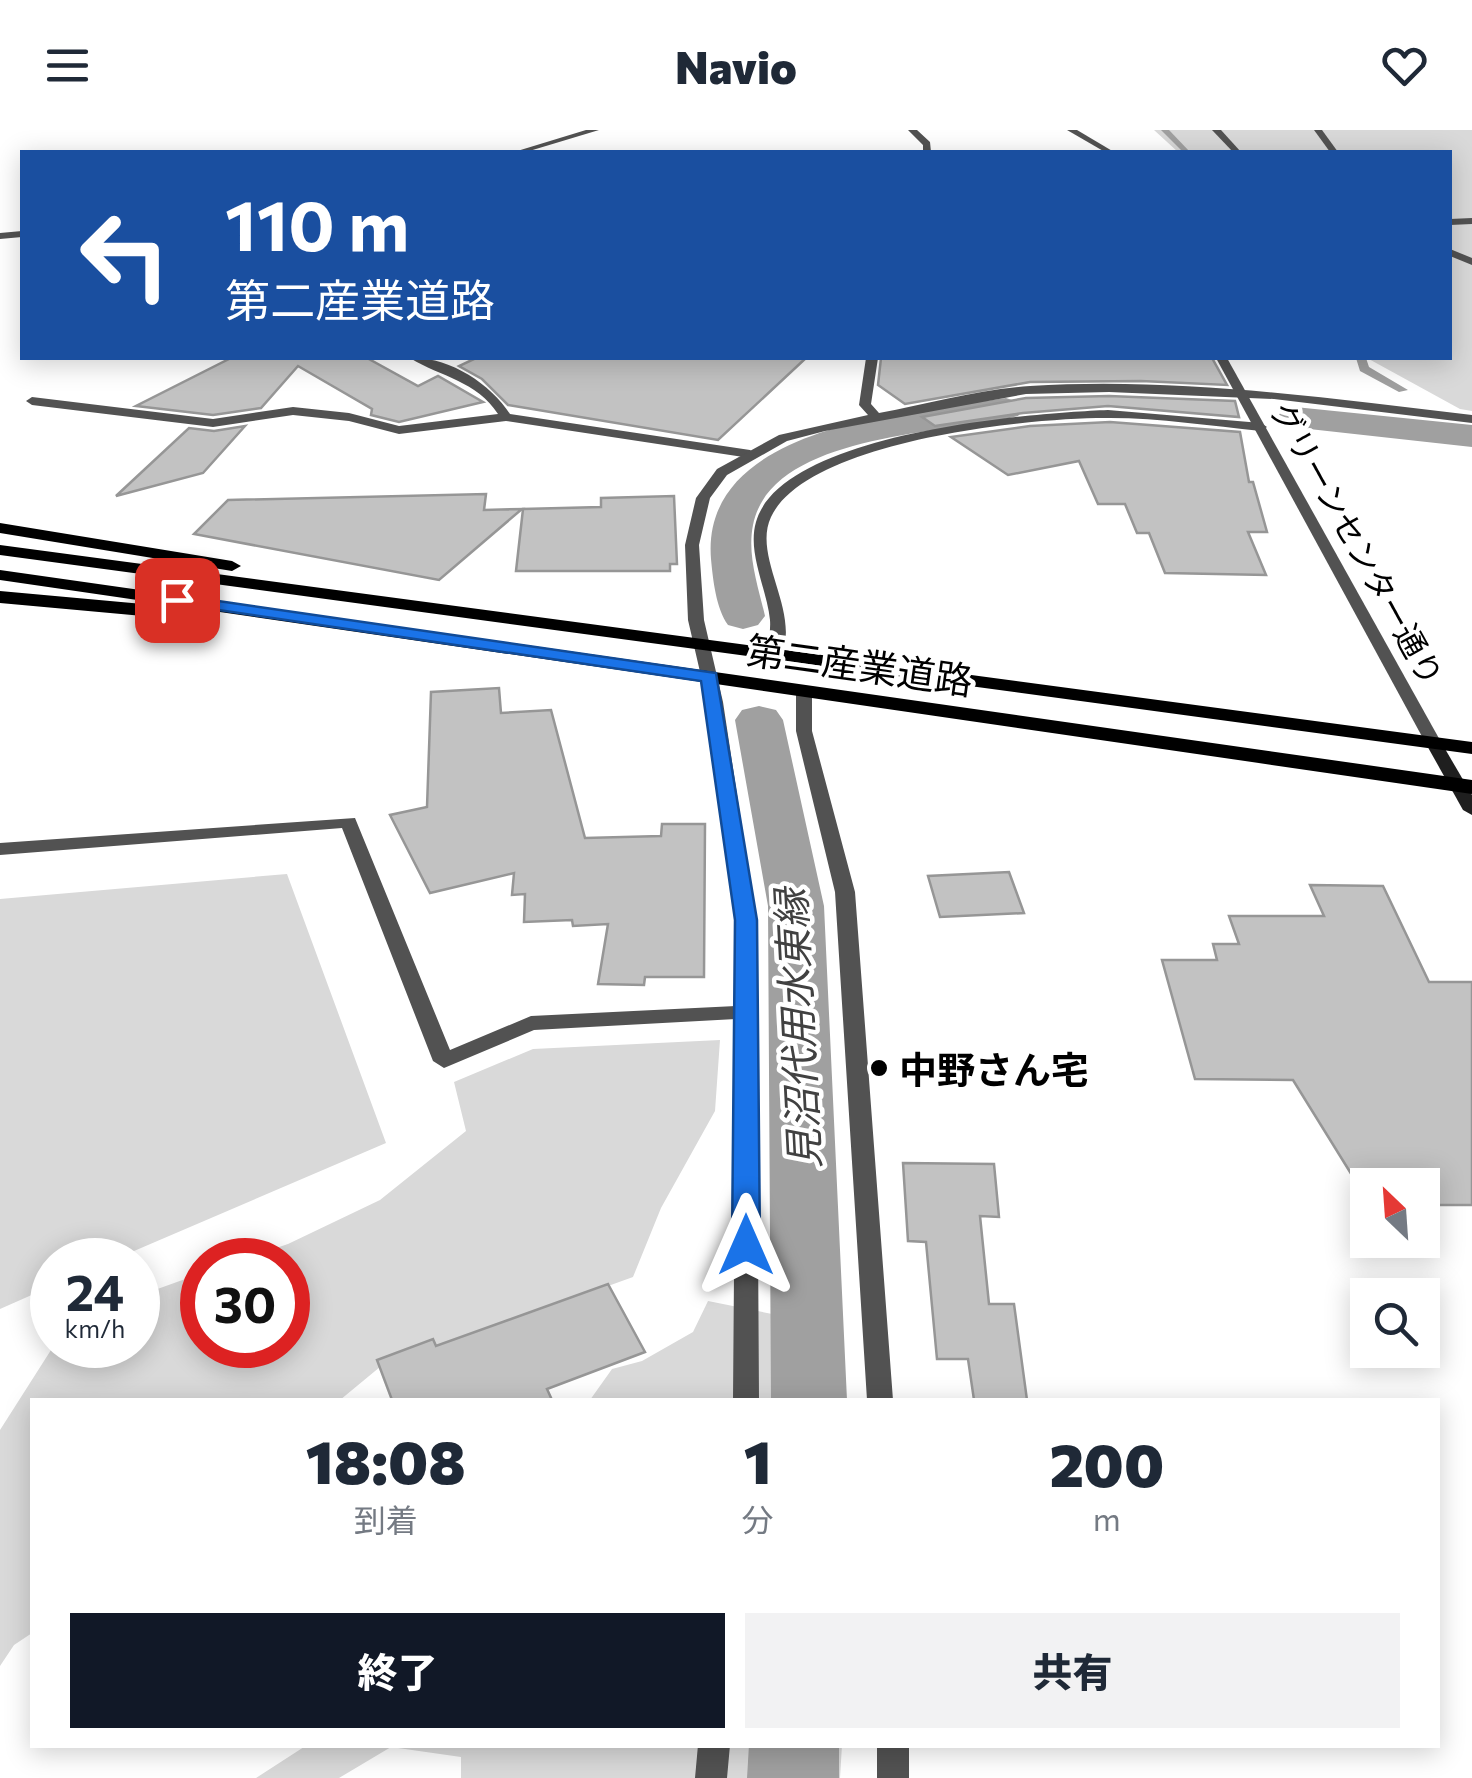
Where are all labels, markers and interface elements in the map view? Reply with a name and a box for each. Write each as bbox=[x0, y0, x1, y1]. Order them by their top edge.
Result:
icon: menu bbox=[40, 38, 95, 93]
text: Navio bbox=[675, 38, 797, 93]
icon: heart bbox=[1377, 38, 1432, 93]
text: 110 m bbox=[225, 180, 409, 265]
icon: left bbox=[60, 190, 190, 320]
text: 第二産業道路 bbox=[225, 271, 495, 326]
street label: グリーンセンター通り bbox=[1263, 394, 1453, 692]
pin bbox=[135, 558, 220, 643]
icon: arrive bbox=[150, 573, 205, 628]
street label: 第二産業道路 bbox=[744, 625, 976, 703]
water label: 見沼代用水東縁 bbox=[764, 884, 828, 1170]
place label: 中野さん宅 bbox=[899, 1045, 1089, 1092]
marker: 中野さん宅 bbox=[868, 1057, 890, 1079]
north arrow bbox=[1350, 1168, 1440, 1258]
map controls bbox=[1350, 1168, 1440, 1368]
position arrow bbox=[694, 1193, 798, 1297]
speed limit sign: 30 bbox=[180, 1238, 310, 1368]
text: 24 bbox=[66, 1260, 124, 1321]
button: search bbox=[1350, 1278, 1440, 1368]
text: km/h bbox=[65, 1313, 125, 1343]
text: 18:08 bbox=[306, 1423, 466, 1496]
text: 1 bbox=[744, 1423, 772, 1496]
text: 200 bbox=[1049, 1426, 1164, 1499]
text: m bbox=[1093, 1498, 1121, 1538]
text: 到着 bbox=[354, 1499, 418, 1539]
text: 分 bbox=[742, 1499, 774, 1539]
button: 終了 bbox=[70, 1613, 725, 1728]
button: 共有 bbox=[745, 1613, 1400, 1728]

